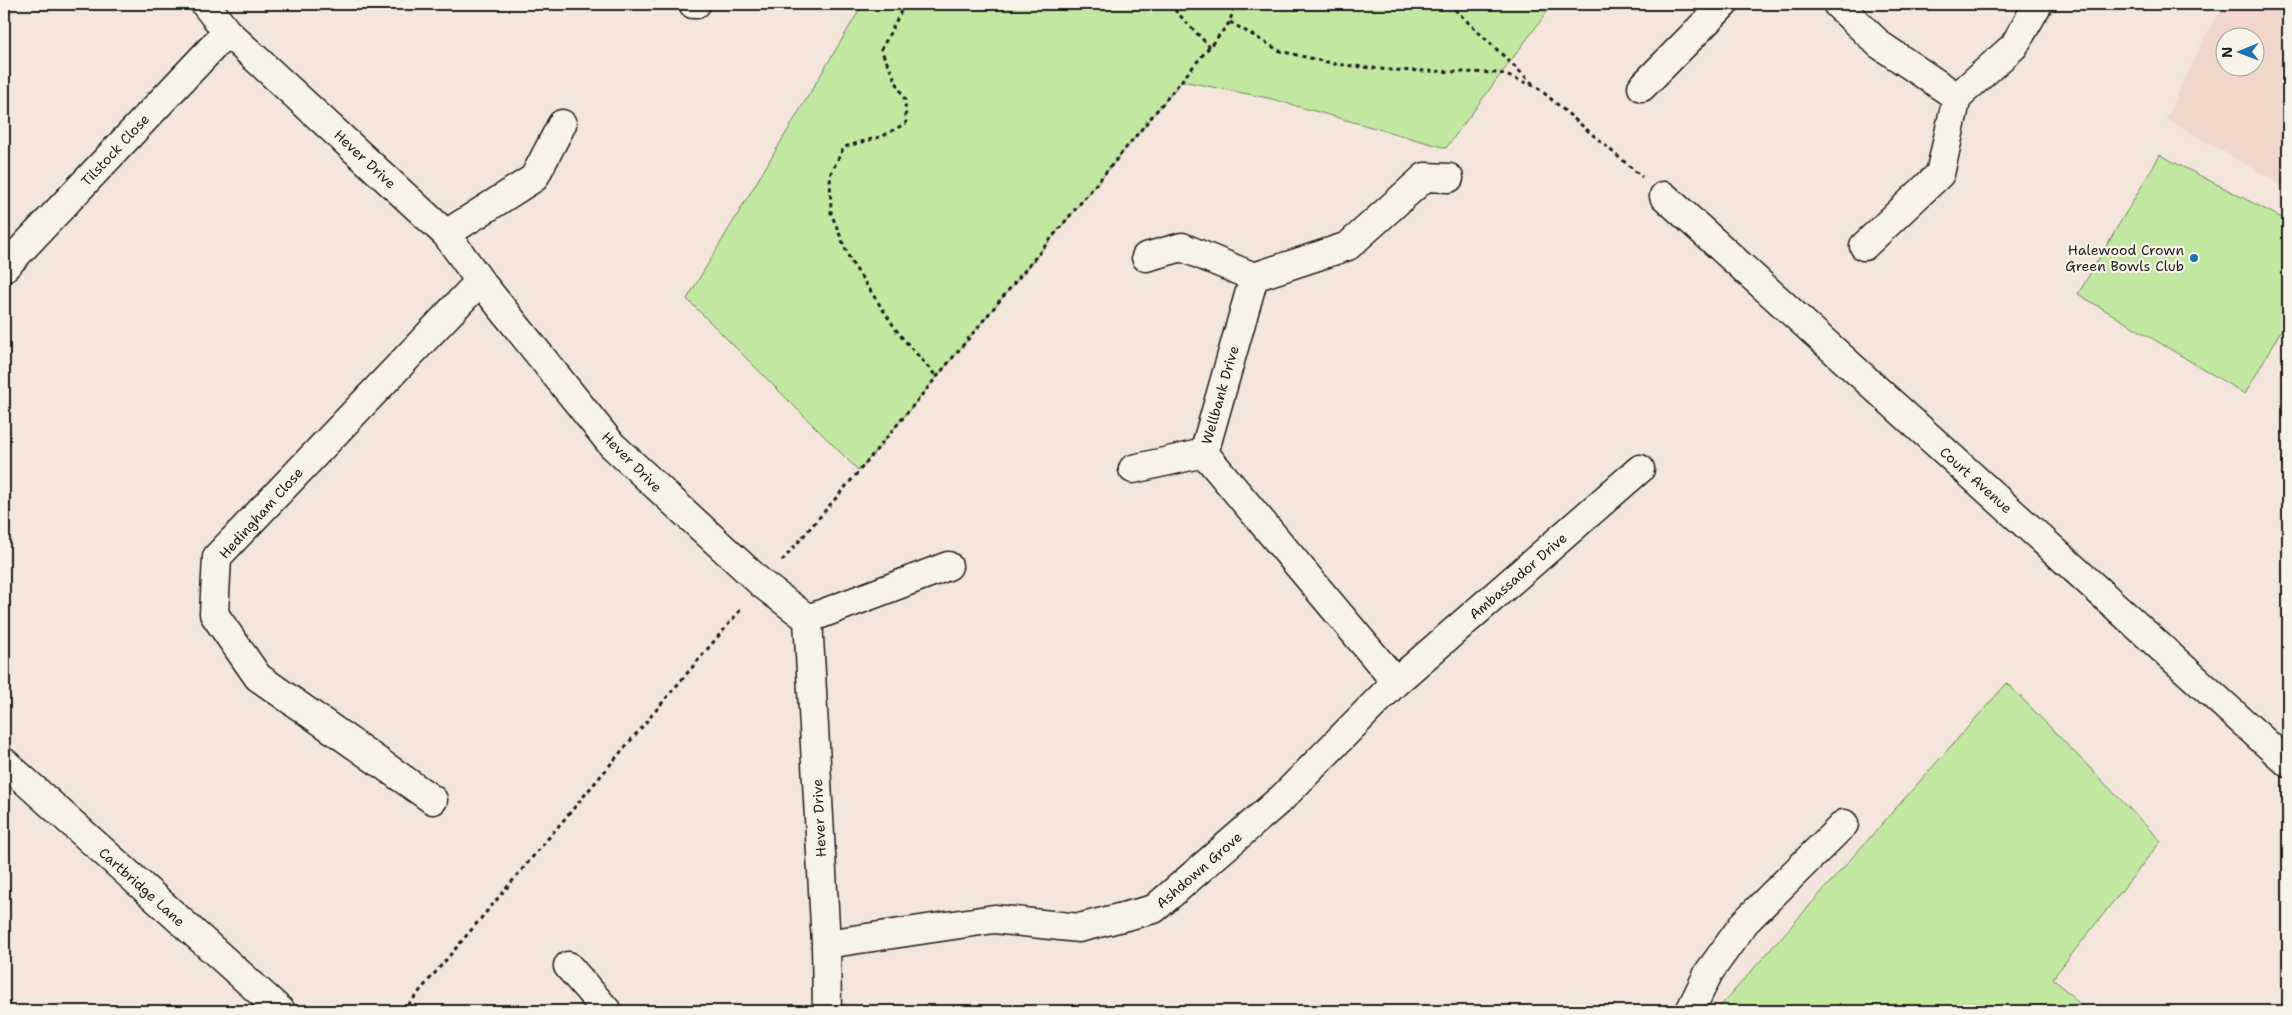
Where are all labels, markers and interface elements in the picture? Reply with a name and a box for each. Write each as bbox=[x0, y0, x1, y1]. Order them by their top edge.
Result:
north arrow bbox=[2214, 28, 2264, 78]
text: N bbox=[2218, 47, 2236, 58]
street label: Tilstock Close bbox=[77, 110, 153, 190]
street label: Hever Drive bbox=[330, 126, 400, 192]
place label: Halewood Crown Green Bowls Club bbox=[2065, 241, 2184, 275]
marker: Halewood Crown Green Bowls Club bbox=[2188, 252, 2200, 264]
street label: Wellbank Drive bbox=[1197, 344, 1243, 446]
street label: Hever Drive bbox=[598, 428, 666, 496]
street label: Court Avenue bbox=[1936, 443, 2016, 517]
street label: Hedingham Close bbox=[215, 463, 307, 563]
street label: Ambassador Drive bbox=[1465, 529, 1571, 623]
street label: Hever Drive bbox=[808, 778, 830, 858]
street label: Ashdown Grove bbox=[1152, 828, 1246, 912]
street label: Cartbridge Lane bbox=[95, 844, 189, 930]

